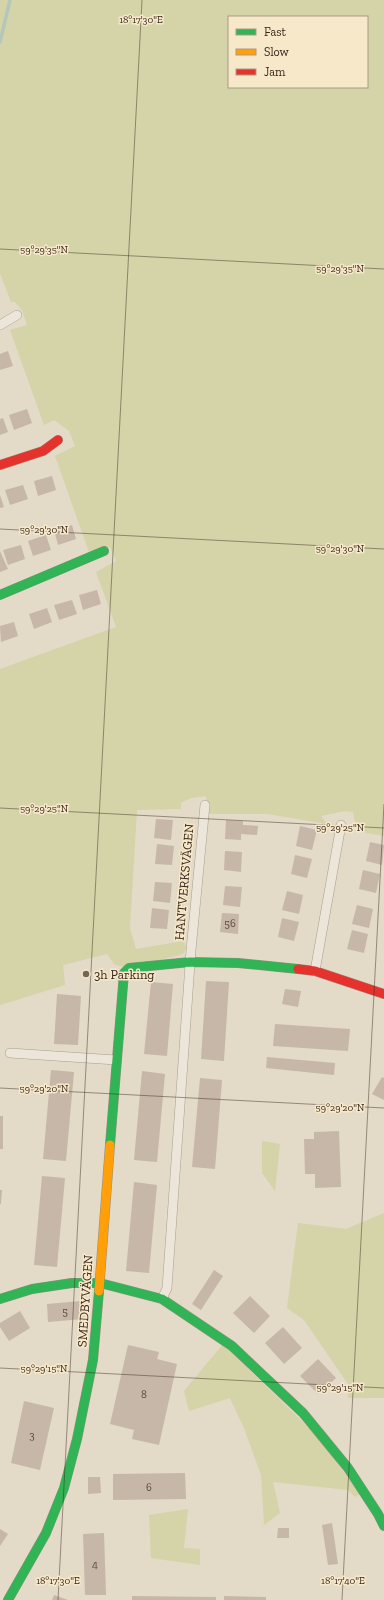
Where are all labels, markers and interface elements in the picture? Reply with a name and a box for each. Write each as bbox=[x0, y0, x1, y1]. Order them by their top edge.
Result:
text: 18°17'30"E bbox=[119, 14, 163, 26]
legend bbox=[228, 16, 368, 88]
text: Fast bbox=[264, 25, 287, 39]
text: Slow bbox=[264, 45, 290, 59]
text: Jam bbox=[264, 65, 286, 79]
text: 59°29'35"N bbox=[20, 244, 69, 256]
text: 59°29'35"N bbox=[316, 263, 365, 275]
text: 59°29'30"N bbox=[20, 524, 69, 536]
text: 59°29'30"N bbox=[316, 543, 365, 555]
text: 59°29'25"N bbox=[20, 803, 69, 815]
text: 59°29'25"N bbox=[316, 822, 365, 834]
street label: HANTVERKSVÄGEN bbox=[171, 823, 197, 941]
house number: 56 bbox=[224, 917, 236, 930]
place label: 3h Parking bbox=[94, 967, 154, 982]
marker: 3h Parking bbox=[81, 969, 91, 979]
text: 59°29'20"N bbox=[20, 1083, 69, 1095]
text: 59°29'20"N bbox=[316, 1102, 365, 1114]
street label: SMEDBYVÄGEN bbox=[74, 1254, 96, 1348]
house number: 5 bbox=[62, 1305, 68, 1318]
text: 59°29'15"N bbox=[21, 1363, 68, 1375]
text: 59°29'15"N bbox=[317, 1382, 364, 1394]
house number: 8 bbox=[141, 1388, 147, 1401]
house number: 3 bbox=[29, 1429, 35, 1442]
house number: 6 bbox=[146, 1481, 152, 1494]
house number: 4 bbox=[92, 1558, 98, 1571]
text: 18°17'30"E bbox=[36, 1575, 80, 1587]
text: 18°17'40"E bbox=[321, 1575, 365, 1587]

